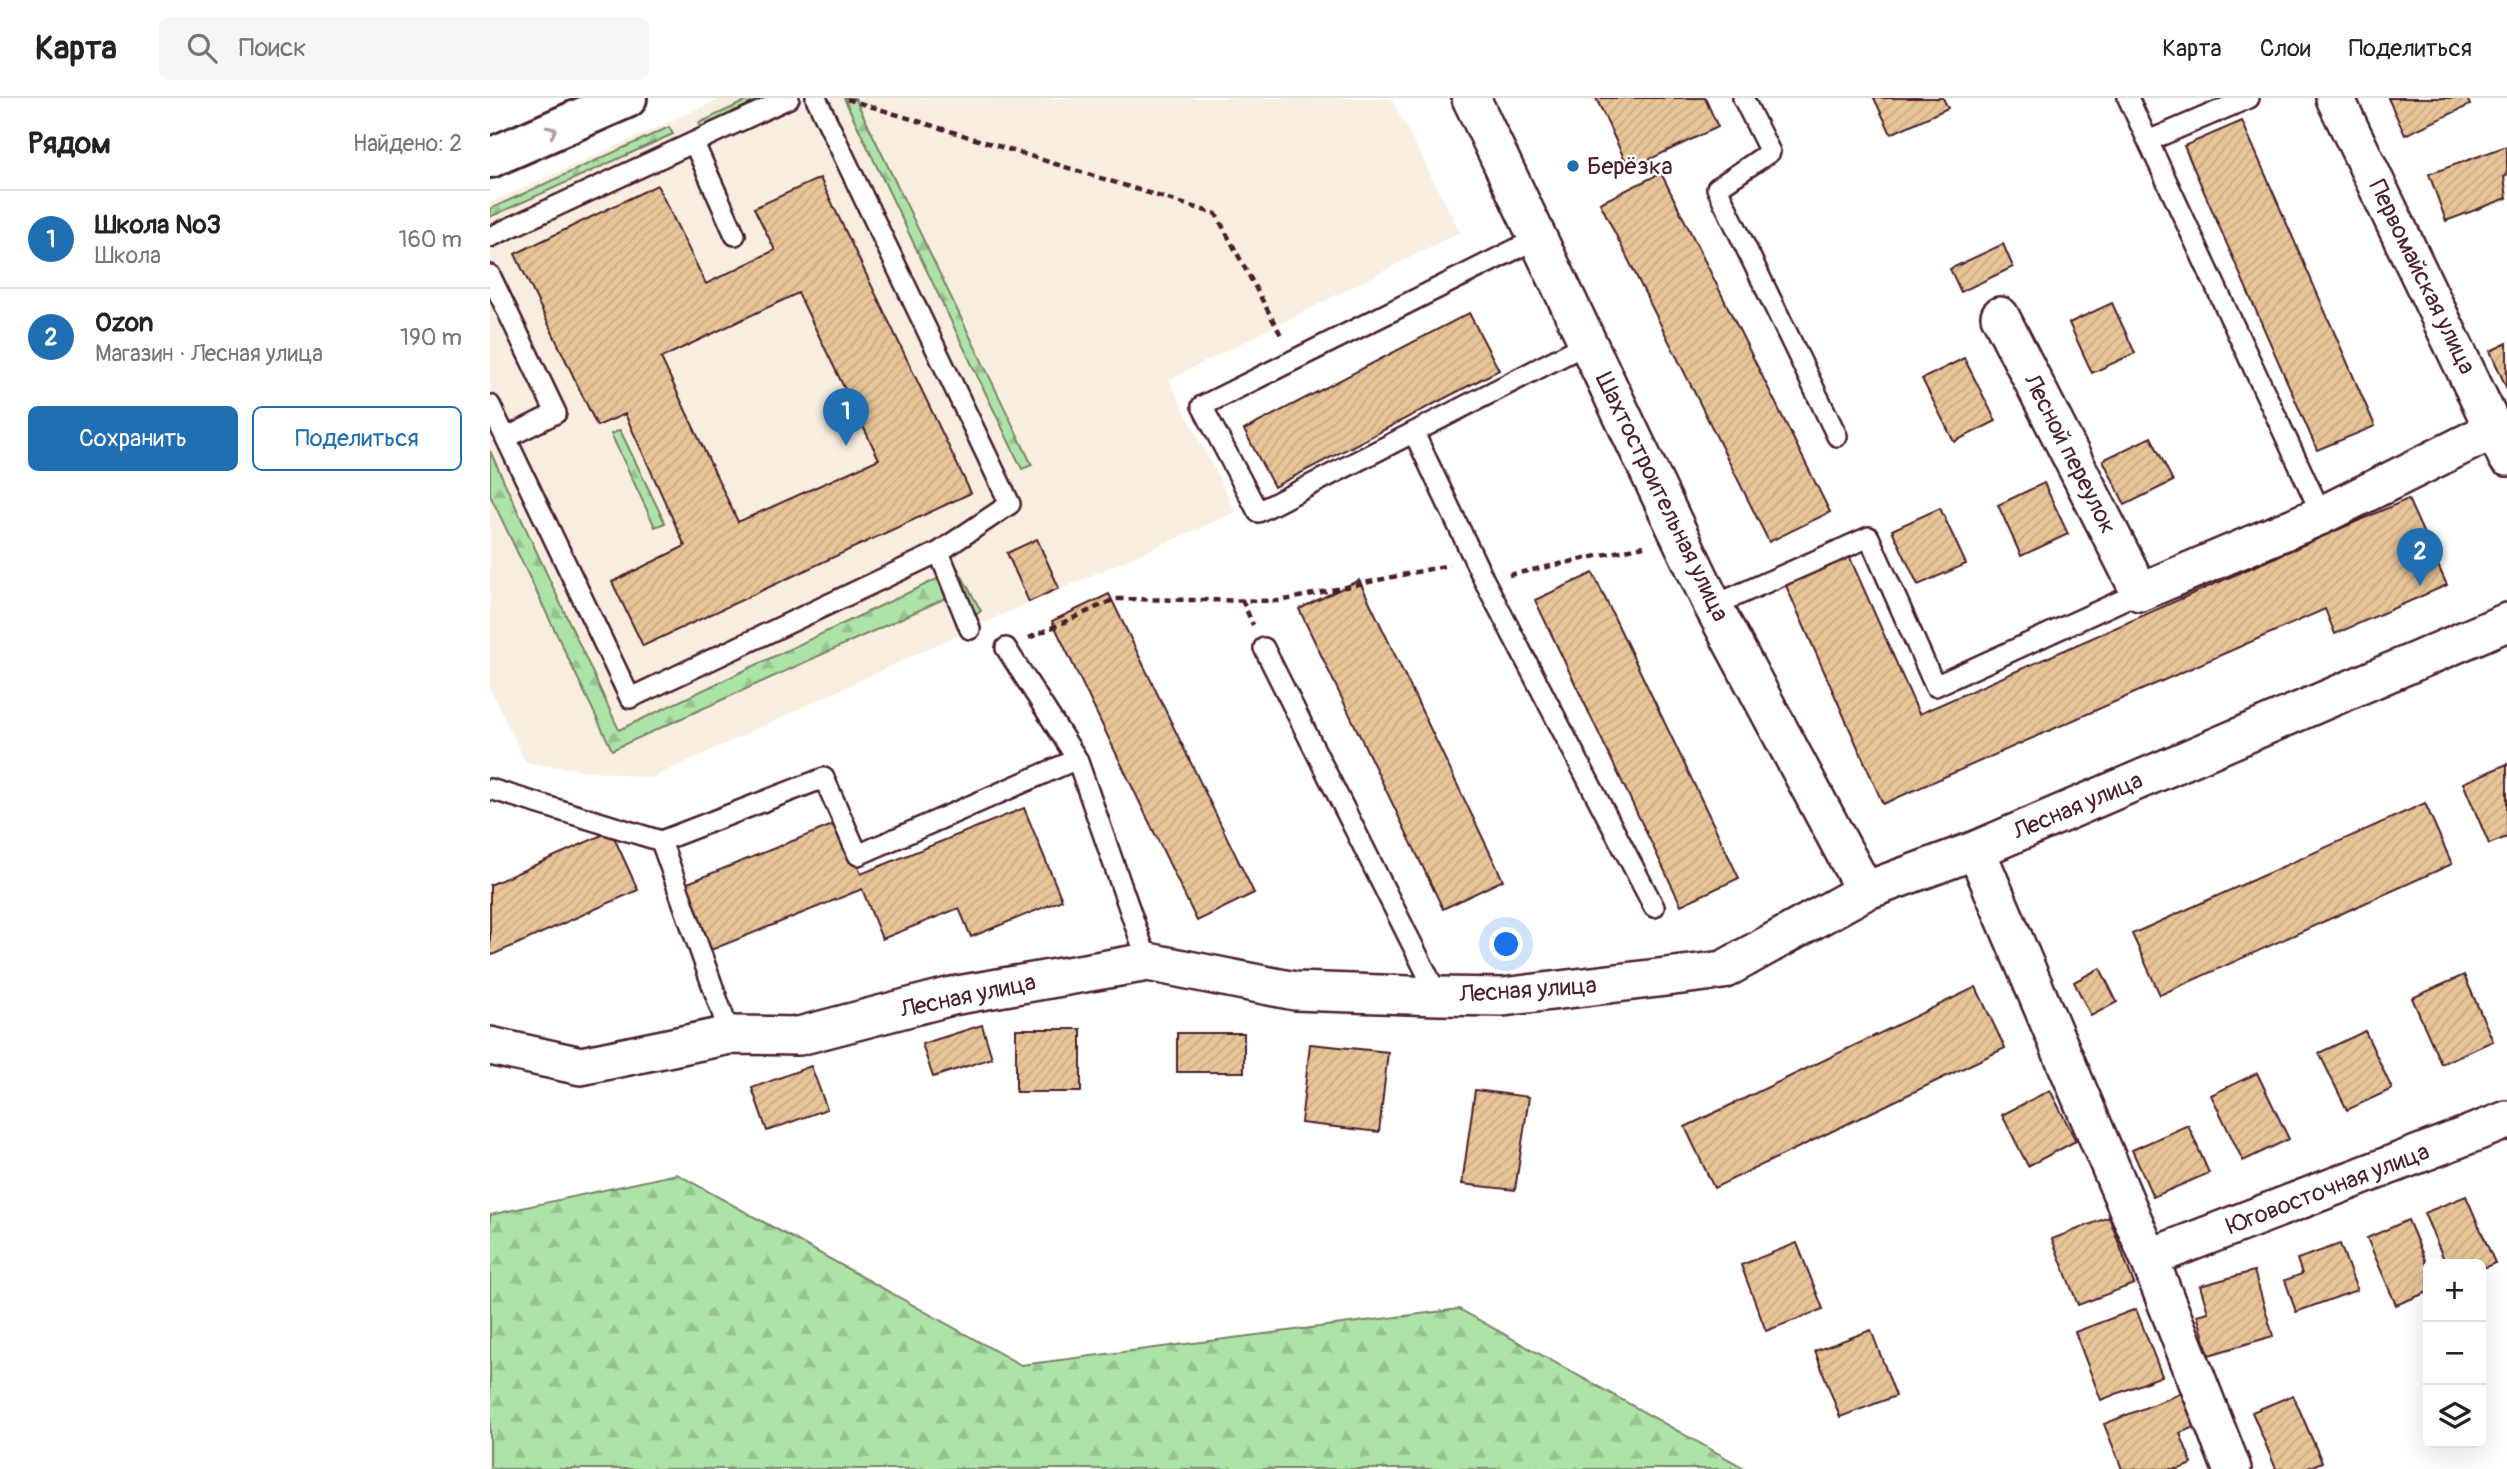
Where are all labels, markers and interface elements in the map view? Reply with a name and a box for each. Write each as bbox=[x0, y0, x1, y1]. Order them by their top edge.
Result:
search box bbox=[159, 17, 649, 80]
text: Карта bbox=[35, 28, 117, 69]
icon: search bbox=[183, 29, 221, 67]
text: Поиск bbox=[239, 32, 307, 64]
text: Карта bbox=[2162, 34, 2222, 63]
text: Слои bbox=[2260, 34, 2311, 63]
text: Поделиться bbox=[2349, 34, 2472, 63]
text: Рядом bbox=[28, 125, 111, 162]
one-way arrow bbox=[545, 125, 558, 139]
text: Найдено: 2 bbox=[353, 129, 462, 158]
place label: Берёзка bbox=[1587, 152, 1673, 181]
marker: Берёзка bbox=[1565, 158, 1581, 174]
street label: Первомайская улица bbox=[2362, 175, 2482, 379]
text: Школа №3 bbox=[95, 209, 221, 241]
text: 1 bbox=[47, 225, 56, 254]
text: 160 m bbox=[398, 225, 462, 254]
text: Школа bbox=[95, 241, 161, 270]
text: Ozon bbox=[95, 307, 153, 339]
text: 2 bbox=[45, 323, 57, 352]
text: 190 m bbox=[400, 323, 462, 352]
text: Магазин · Лесная улица bbox=[95, 339, 323, 368]
street label: Шахтостроительная улица bbox=[1589, 368, 1735, 626]
street label: Лесной переулок bbox=[2017, 368, 2123, 539]
pin: 1 bbox=[823, 388, 869, 446]
button: Сохранить bbox=[28, 406, 238, 471]
button: Поделиться bbox=[252, 406, 462, 471]
pin: 2 bbox=[2397, 528, 2443, 586]
street label: Лесная улица bbox=[2008, 766, 2147, 847]
your location bbox=[1489, 927, 1523, 961]
street label: Лесная улица bbox=[897, 967, 1038, 1025]
street label: Лесная улица bbox=[1457, 971, 1598, 1009]
street label: Юговосточная улица bbox=[2223, 1137, 2433, 1241]
map controls bbox=[2423, 1259, 2486, 1448]
button: + bbox=[2423, 1259, 2486, 1322]
button: − bbox=[2423, 1322, 2486, 1385]
button: layers bbox=[2423, 1385, 2486, 1448]

